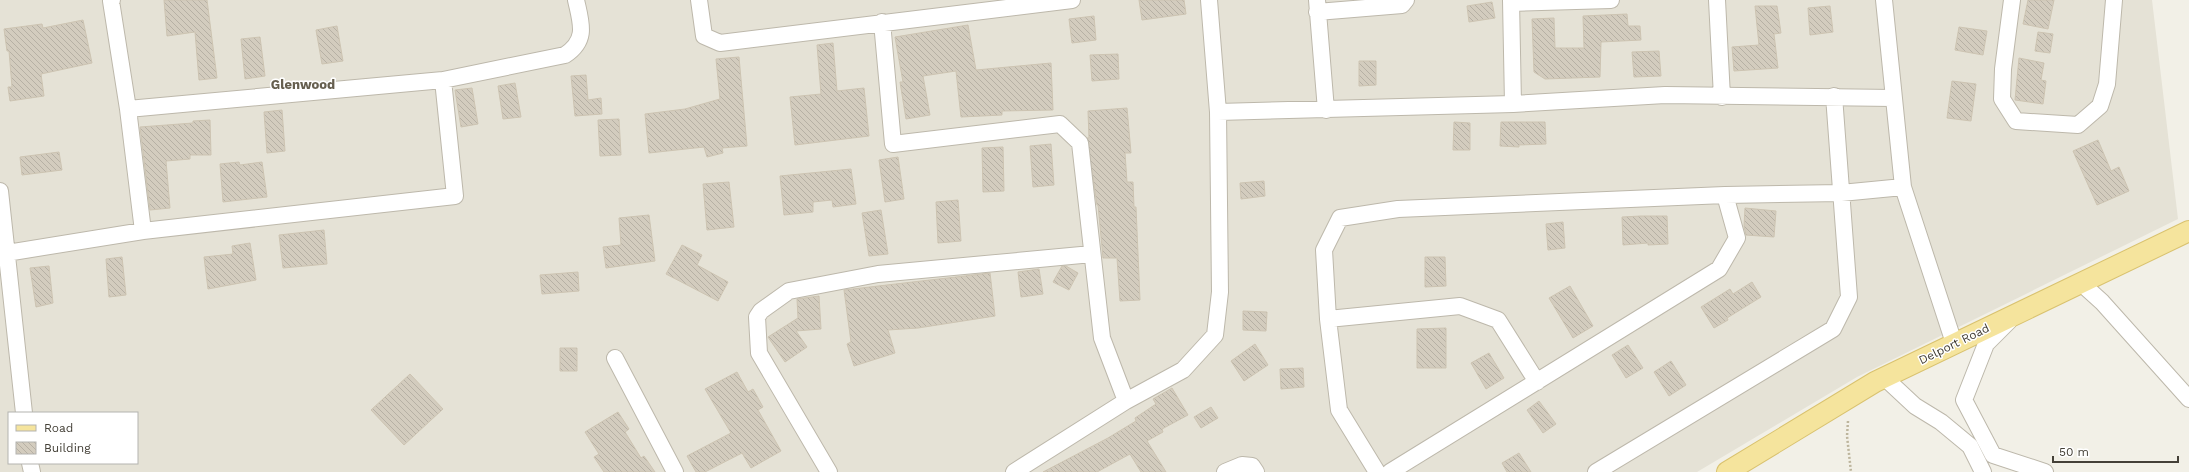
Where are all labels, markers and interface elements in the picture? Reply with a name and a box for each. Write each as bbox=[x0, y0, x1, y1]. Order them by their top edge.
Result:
district label: Glenwood bbox=[271, 77, 335, 92]
street label: Delport Road bbox=[1916, 321, 1992, 367]
legend bbox=[8, 412, 138, 464]
text: Road bbox=[44, 421, 73, 435]
scale bar bbox=[2053, 438, 2178, 464]
text: Building bbox=[44, 441, 91, 455]
text: 50 m bbox=[2059, 445, 2089, 459]

